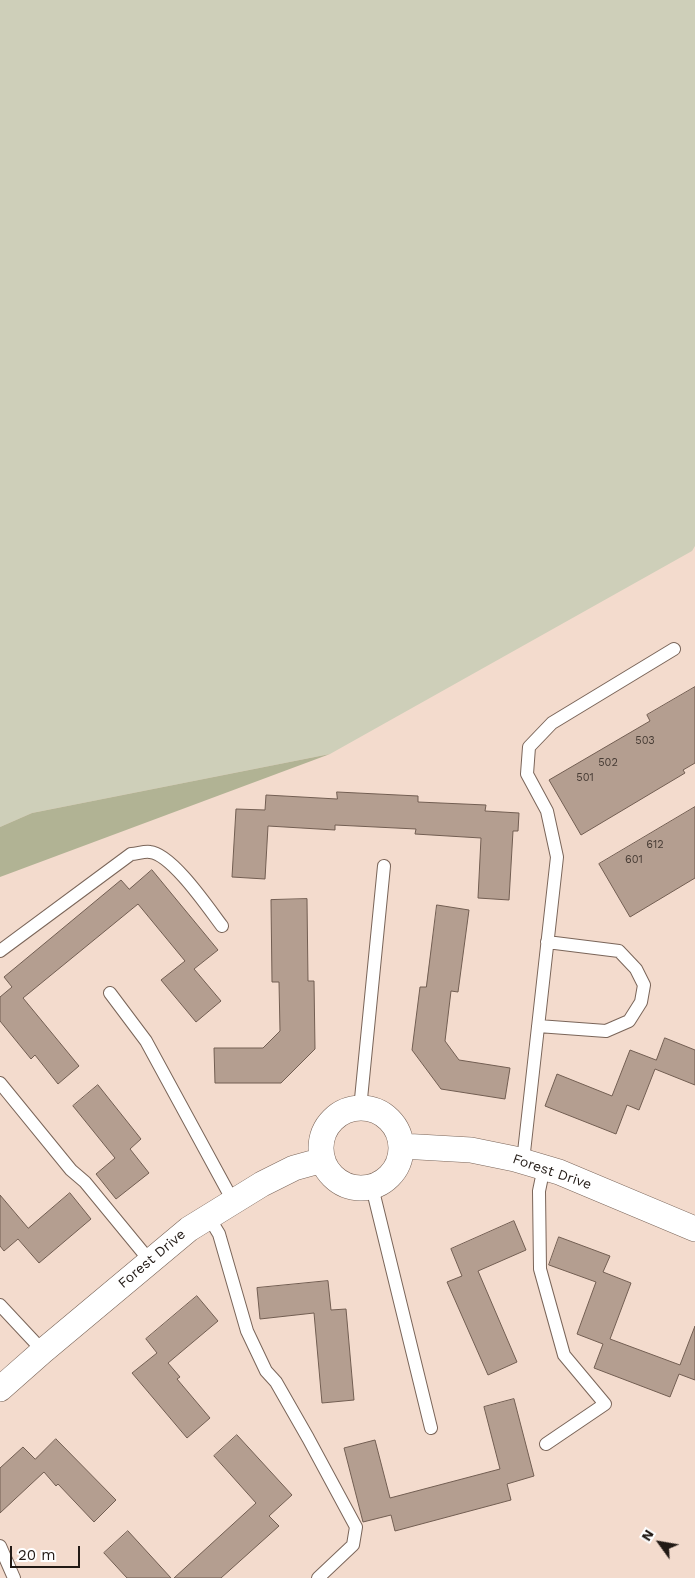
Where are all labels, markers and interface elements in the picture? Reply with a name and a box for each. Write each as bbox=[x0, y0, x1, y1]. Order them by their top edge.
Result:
house number: 503 bbox=[635, 734, 655, 748]
house number: 502 bbox=[598, 756, 618, 770]
house number: 501 bbox=[576, 771, 594, 785]
house number: 612 bbox=[646, 838, 664, 852]
house number: 601 bbox=[625, 853, 643, 867]
street label: Forest Drive bbox=[510, 1151, 594, 1193]
street label: Forest Drive bbox=[115, 1226, 189, 1292]
north arrow bbox=[635, 1518, 685, 1568]
text: N bbox=[638, 1526, 657, 1544]
scale bar bbox=[12, 1536, 82, 1568]
text: 20 m bbox=[18, 1546, 56, 1564]

